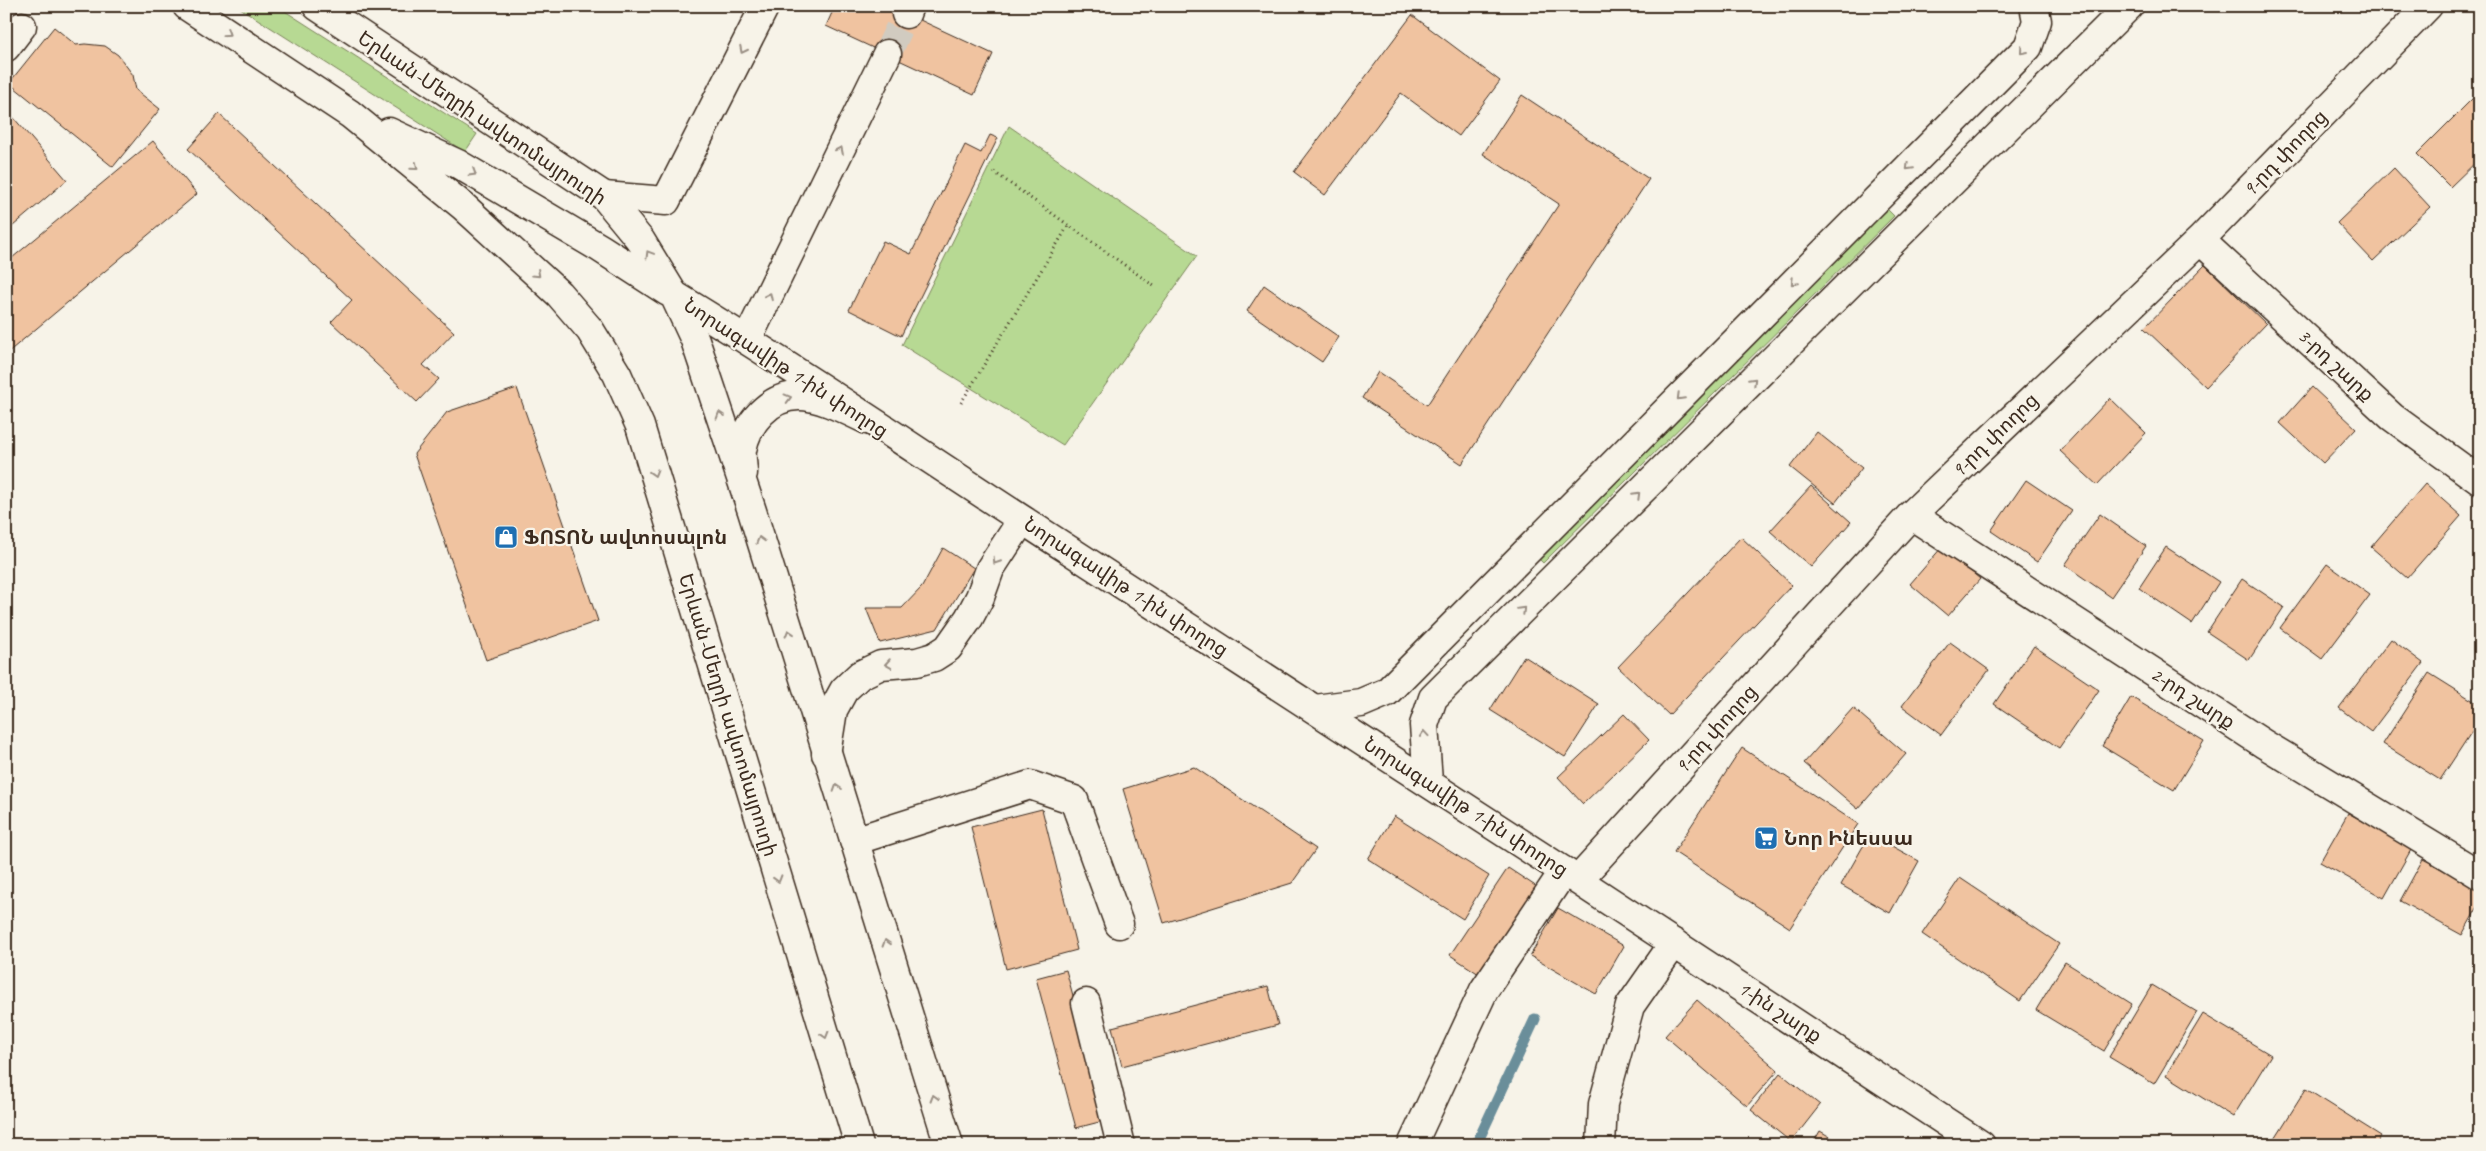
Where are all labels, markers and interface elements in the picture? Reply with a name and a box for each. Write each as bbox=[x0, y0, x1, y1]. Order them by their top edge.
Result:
street label: Երևան-Մեղրի ավտոմայրուղի bbox=[353, 25, 611, 211]
one-way arrow bbox=[222, 27, 231, 36]
one-way arrow bbox=[739, 45, 749, 54]
one-way arrow bbox=[2020, 45, 2029, 54]
street label: 9-րդ փողոց bbox=[2237, 104, 2333, 202]
one-way arrow bbox=[834, 146, 844, 155]
one-way arrow bbox=[409, 161, 418, 169]
one-way arrow bbox=[1906, 161, 1915, 170]
one-way arrow bbox=[467, 167, 476, 177]
one-way arrow bbox=[645, 250, 655, 259]
one-way arrow bbox=[531, 268, 540, 277]
one-way arrow bbox=[1791, 276, 1800, 285]
street label: Նորագավիթ 1-ին փողոց bbox=[679, 292, 893, 444]
one-way arrow bbox=[763, 292, 773, 301]
street label: 3-րդ շարք bbox=[2292, 323, 2380, 407]
one-way arrow bbox=[1747, 377, 1756, 386]
street label: 9-րդ փողոց bbox=[1946, 387, 2044, 483]
one-way arrow bbox=[1677, 391, 1686, 400]
one-way arrow bbox=[784, 394, 792, 404]
one-way arrow bbox=[716, 411, 726, 420]
one-way arrow bbox=[648, 468, 658, 476]
one-way arrow bbox=[1631, 492, 1640, 501]
street label: Նորագավիթ 1-ին փողոց bbox=[1019, 511, 1233, 663]
shop icon: ՖՈՏՈՆ ավտոսալոն bbox=[493, 524, 519, 550]
place label: ՖՈՏՈՆ ավտոսալոն bbox=[524, 525, 727, 550]
one-way arrow bbox=[756, 537, 766, 545]
one-way arrow bbox=[992, 556, 1002, 565]
street label: Երևան-Մեղրի ավտոմայրուղի bbox=[673, 570, 783, 860]
one-way arrow bbox=[1516, 607, 1525, 616]
one-way arrow bbox=[784, 629, 794, 638]
one-way arrow bbox=[884, 658, 893, 668]
street label: 2-րդ շարք bbox=[2146, 661, 2240, 735]
street label: 9-րդ փողոց bbox=[1670, 679, 1762, 779]
one-way arrow bbox=[1419, 729, 1430, 737]
street label: Նորագավիթ 1-ին փողոց bbox=[1359, 731, 1573, 883]
one-way arrow bbox=[833, 784, 843, 793]
supermarket icon: Նոր Ինեսսա bbox=[1753, 825, 1779, 851]
place label: Նոր Ինեսսա bbox=[1784, 826, 1913, 851]
one-way arrow bbox=[772, 875, 782, 883]
one-way arrow bbox=[881, 939, 891, 948]
street label: 1-ին շարք bbox=[1733, 976, 1827, 1048]
one-way arrow bbox=[820, 1030, 830, 1038]
one-way arrow bbox=[930, 1095, 940, 1103]

